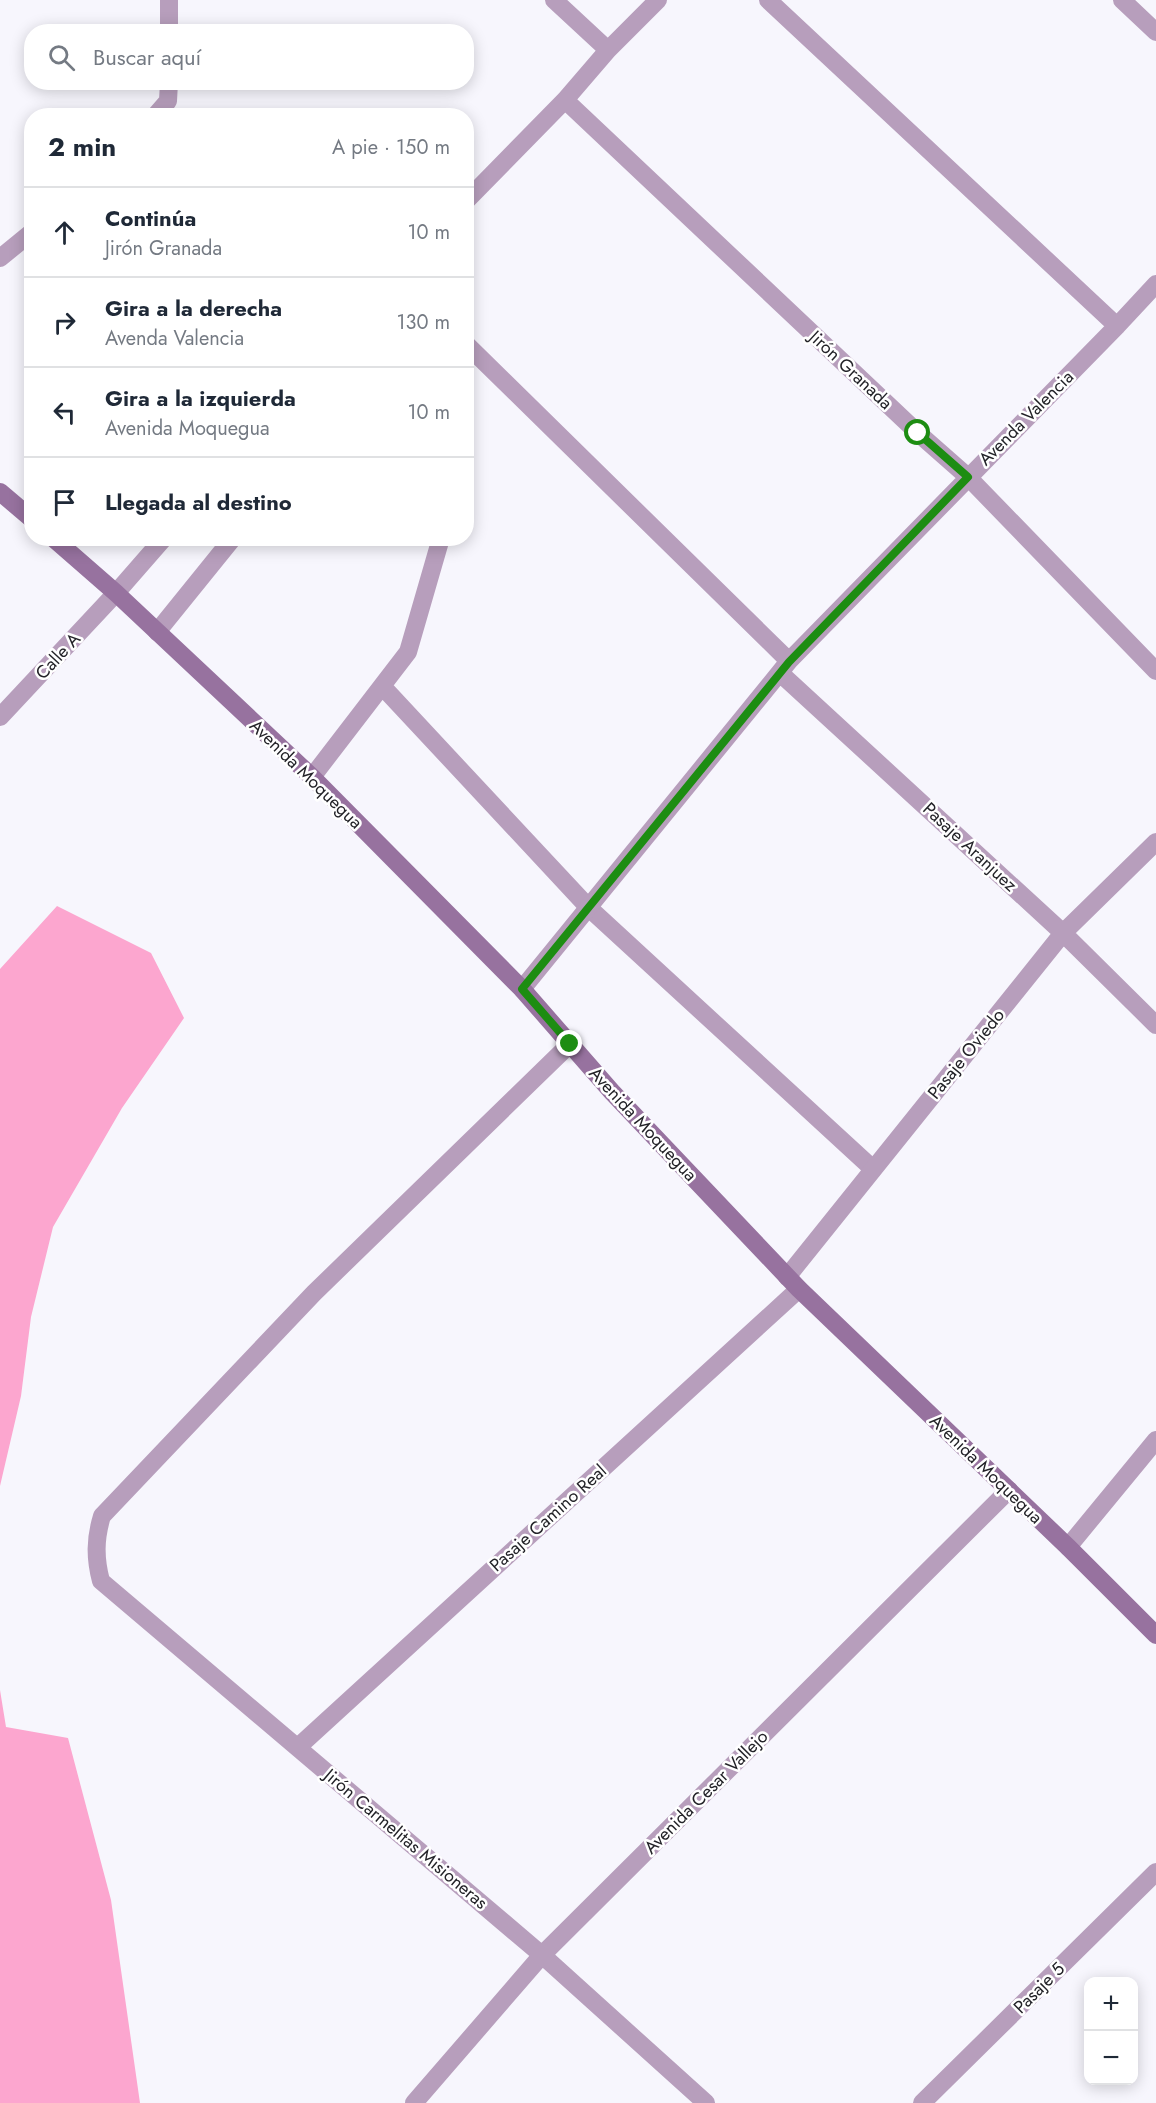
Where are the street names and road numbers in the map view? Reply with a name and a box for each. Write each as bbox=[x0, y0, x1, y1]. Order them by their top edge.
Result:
street label: Jirón Granada bbox=[802, 323, 898, 415]
street label: Avenda Valencia bbox=[973, 365, 1079, 471]
street label: Calle A bbox=[29, 627, 87, 685]
street label: Avenida Moquegua bbox=[244, 713, 368, 835]
street label: Pasaje Aranjuez bbox=[917, 796, 1023, 898]
street label: Pasaje Oviedo bbox=[921, 1003, 1011, 1105]
street label: Avenida Moquegua bbox=[583, 1061, 703, 1187]
street label: Avenida Moquegua bbox=[924, 1408, 1048, 1530]
street label: Pasaje Camino Real bbox=[484, 1458, 612, 1578]
street label: Avenida Cesar Vallejo bbox=[638, 1724, 774, 1860]
street label: Jirón Carmelitas Misioneras bbox=[317, 1761, 493, 1915]
street label: Pasaje 5 bbox=[1007, 1956, 1071, 2020]

